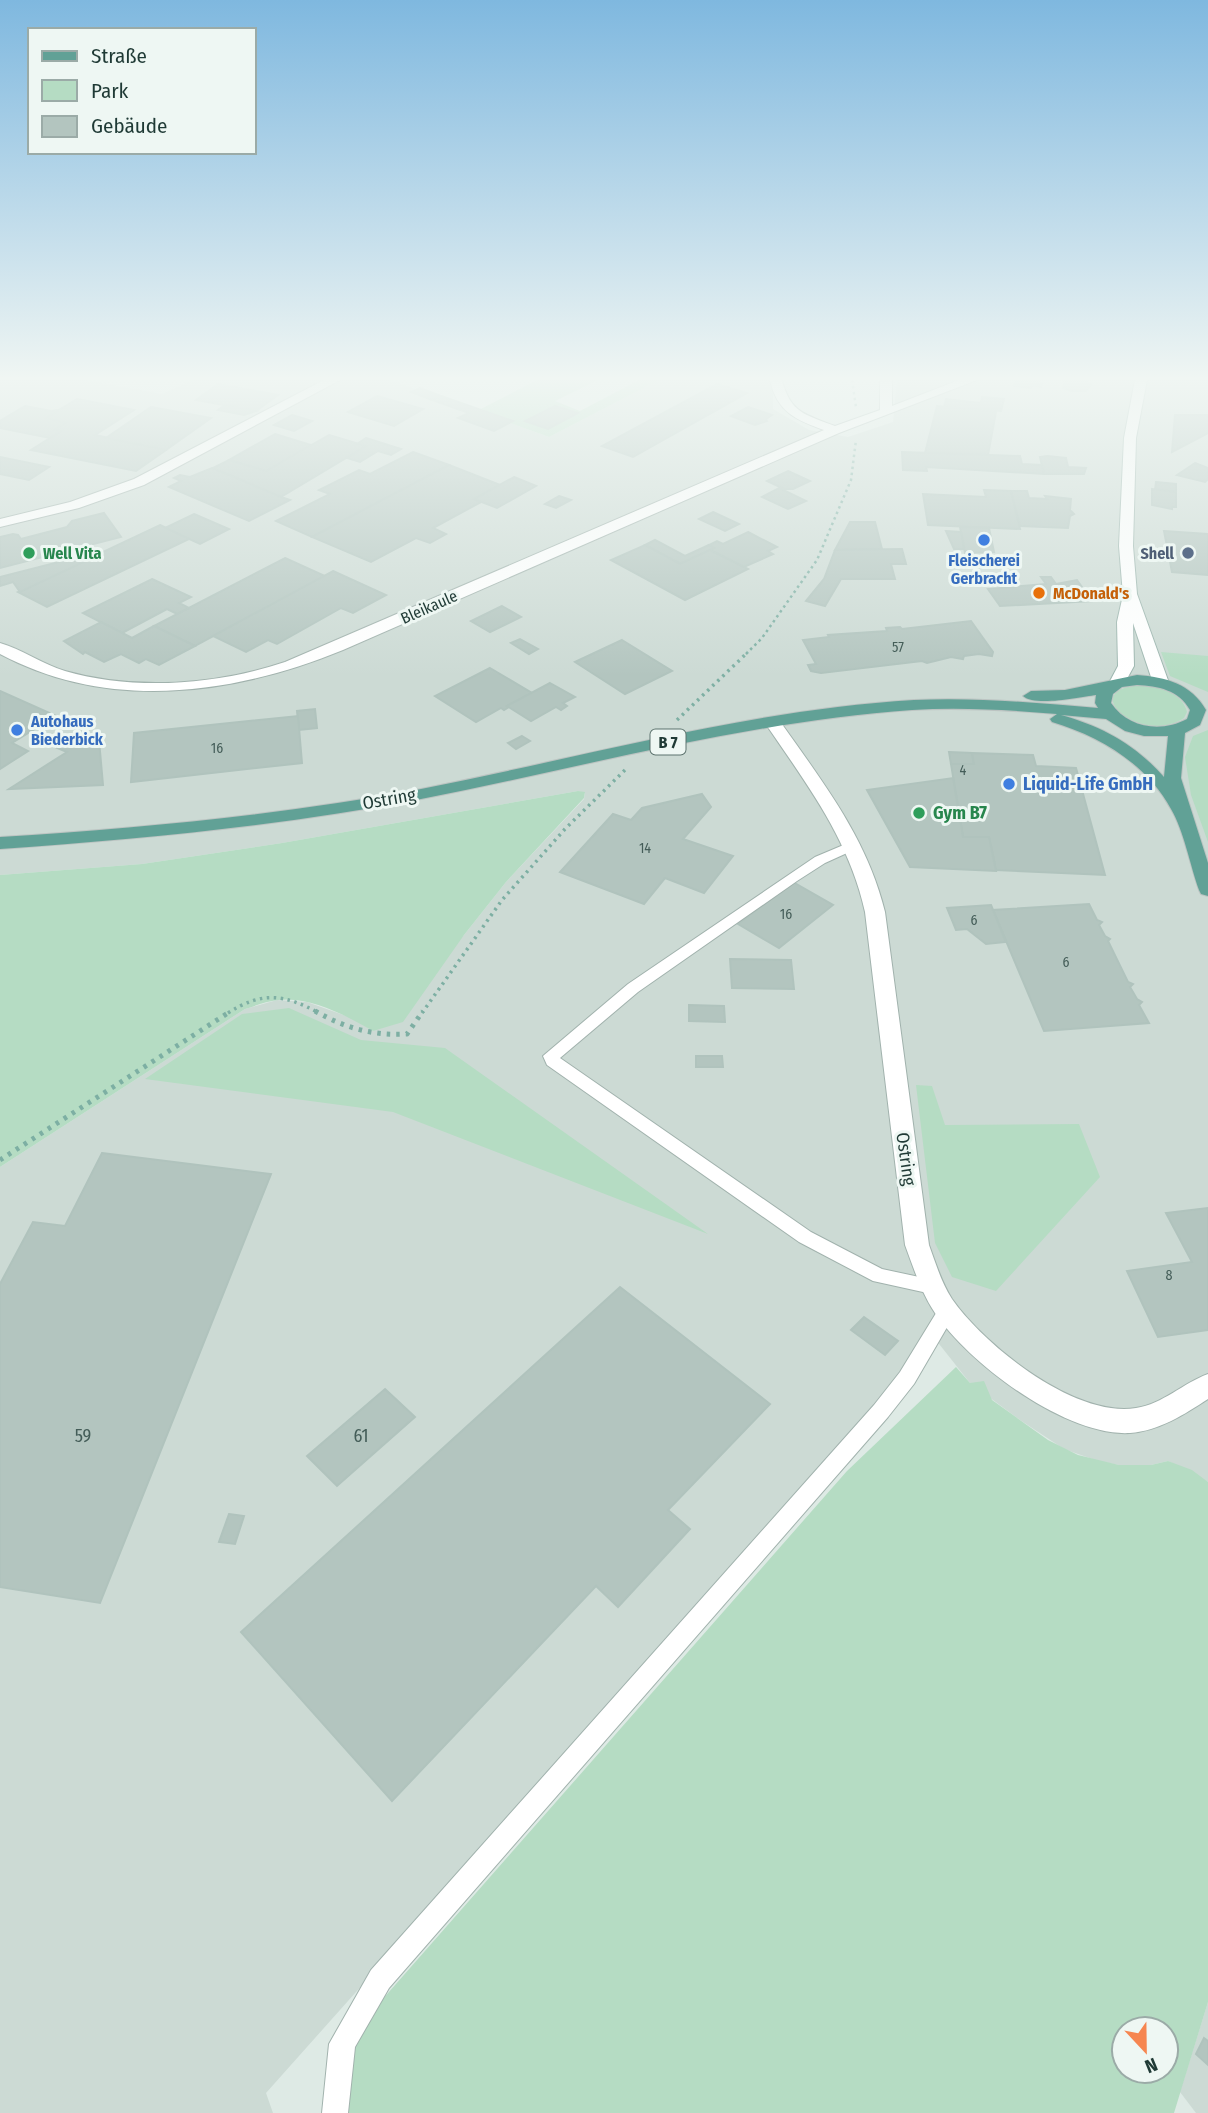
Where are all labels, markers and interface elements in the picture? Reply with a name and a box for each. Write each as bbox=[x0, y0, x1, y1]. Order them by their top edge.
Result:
legend bbox=[28, 28, 256, 154]
text: Straße bbox=[91, 43, 147, 69]
text: Park bbox=[91, 78, 129, 104]
text: Gebäude bbox=[91, 113, 167, 139]
marker: Fleischerei Gerbracht bbox=[976, 532, 992, 548]
place label: Well Vita bbox=[43, 544, 101, 563]
place label: Shell bbox=[1140, 544, 1175, 563]
marker: Well Vita bbox=[21, 545, 37, 561]
marker: Shell bbox=[1180, 545, 1196, 561]
place label: Fleischerei Gerbracht bbox=[948, 551, 1020, 588]
place label: McDonald's bbox=[1053, 584, 1129, 603]
marker: McDonald's bbox=[1031, 585, 1047, 601]
street label: Bleikaule bbox=[398, 586, 460, 628]
house number: 57 bbox=[892, 639, 904, 656]
place label: Autohaus Biederbick bbox=[30, 712, 104, 749]
marker: Autohaus Biederbick bbox=[9, 722, 25, 738]
road number: B 7 bbox=[650, 730, 686, 754]
house number: 16 bbox=[211, 740, 223, 757]
house number: 4 bbox=[960, 762, 967, 779]
place label: Liquid-Life GmbH bbox=[1023, 773, 1153, 795]
marker: Liquid-Life GmbH bbox=[1001, 776, 1017, 792]
street label: Ostring bbox=[361, 783, 418, 814]
place label: Gym B7 bbox=[933, 802, 987, 824]
marker: Gym B7 bbox=[911, 805, 927, 821]
house number: 14 bbox=[639, 840, 651, 857]
house number: 16 bbox=[780, 906, 792, 923]
house number: 6 bbox=[971, 912, 978, 929]
house number: 6 bbox=[1063, 954, 1070, 971]
street label: Ostring bbox=[891, 1131, 921, 1188]
house number: 8 bbox=[1166, 1267, 1173, 1284]
house number: 59 bbox=[75, 1425, 91, 1447]
house number: 61 bbox=[353, 1425, 369, 1447]
north arrow bbox=[1110, 2015, 1180, 2085]
text: N bbox=[1142, 2053, 1161, 2078]

